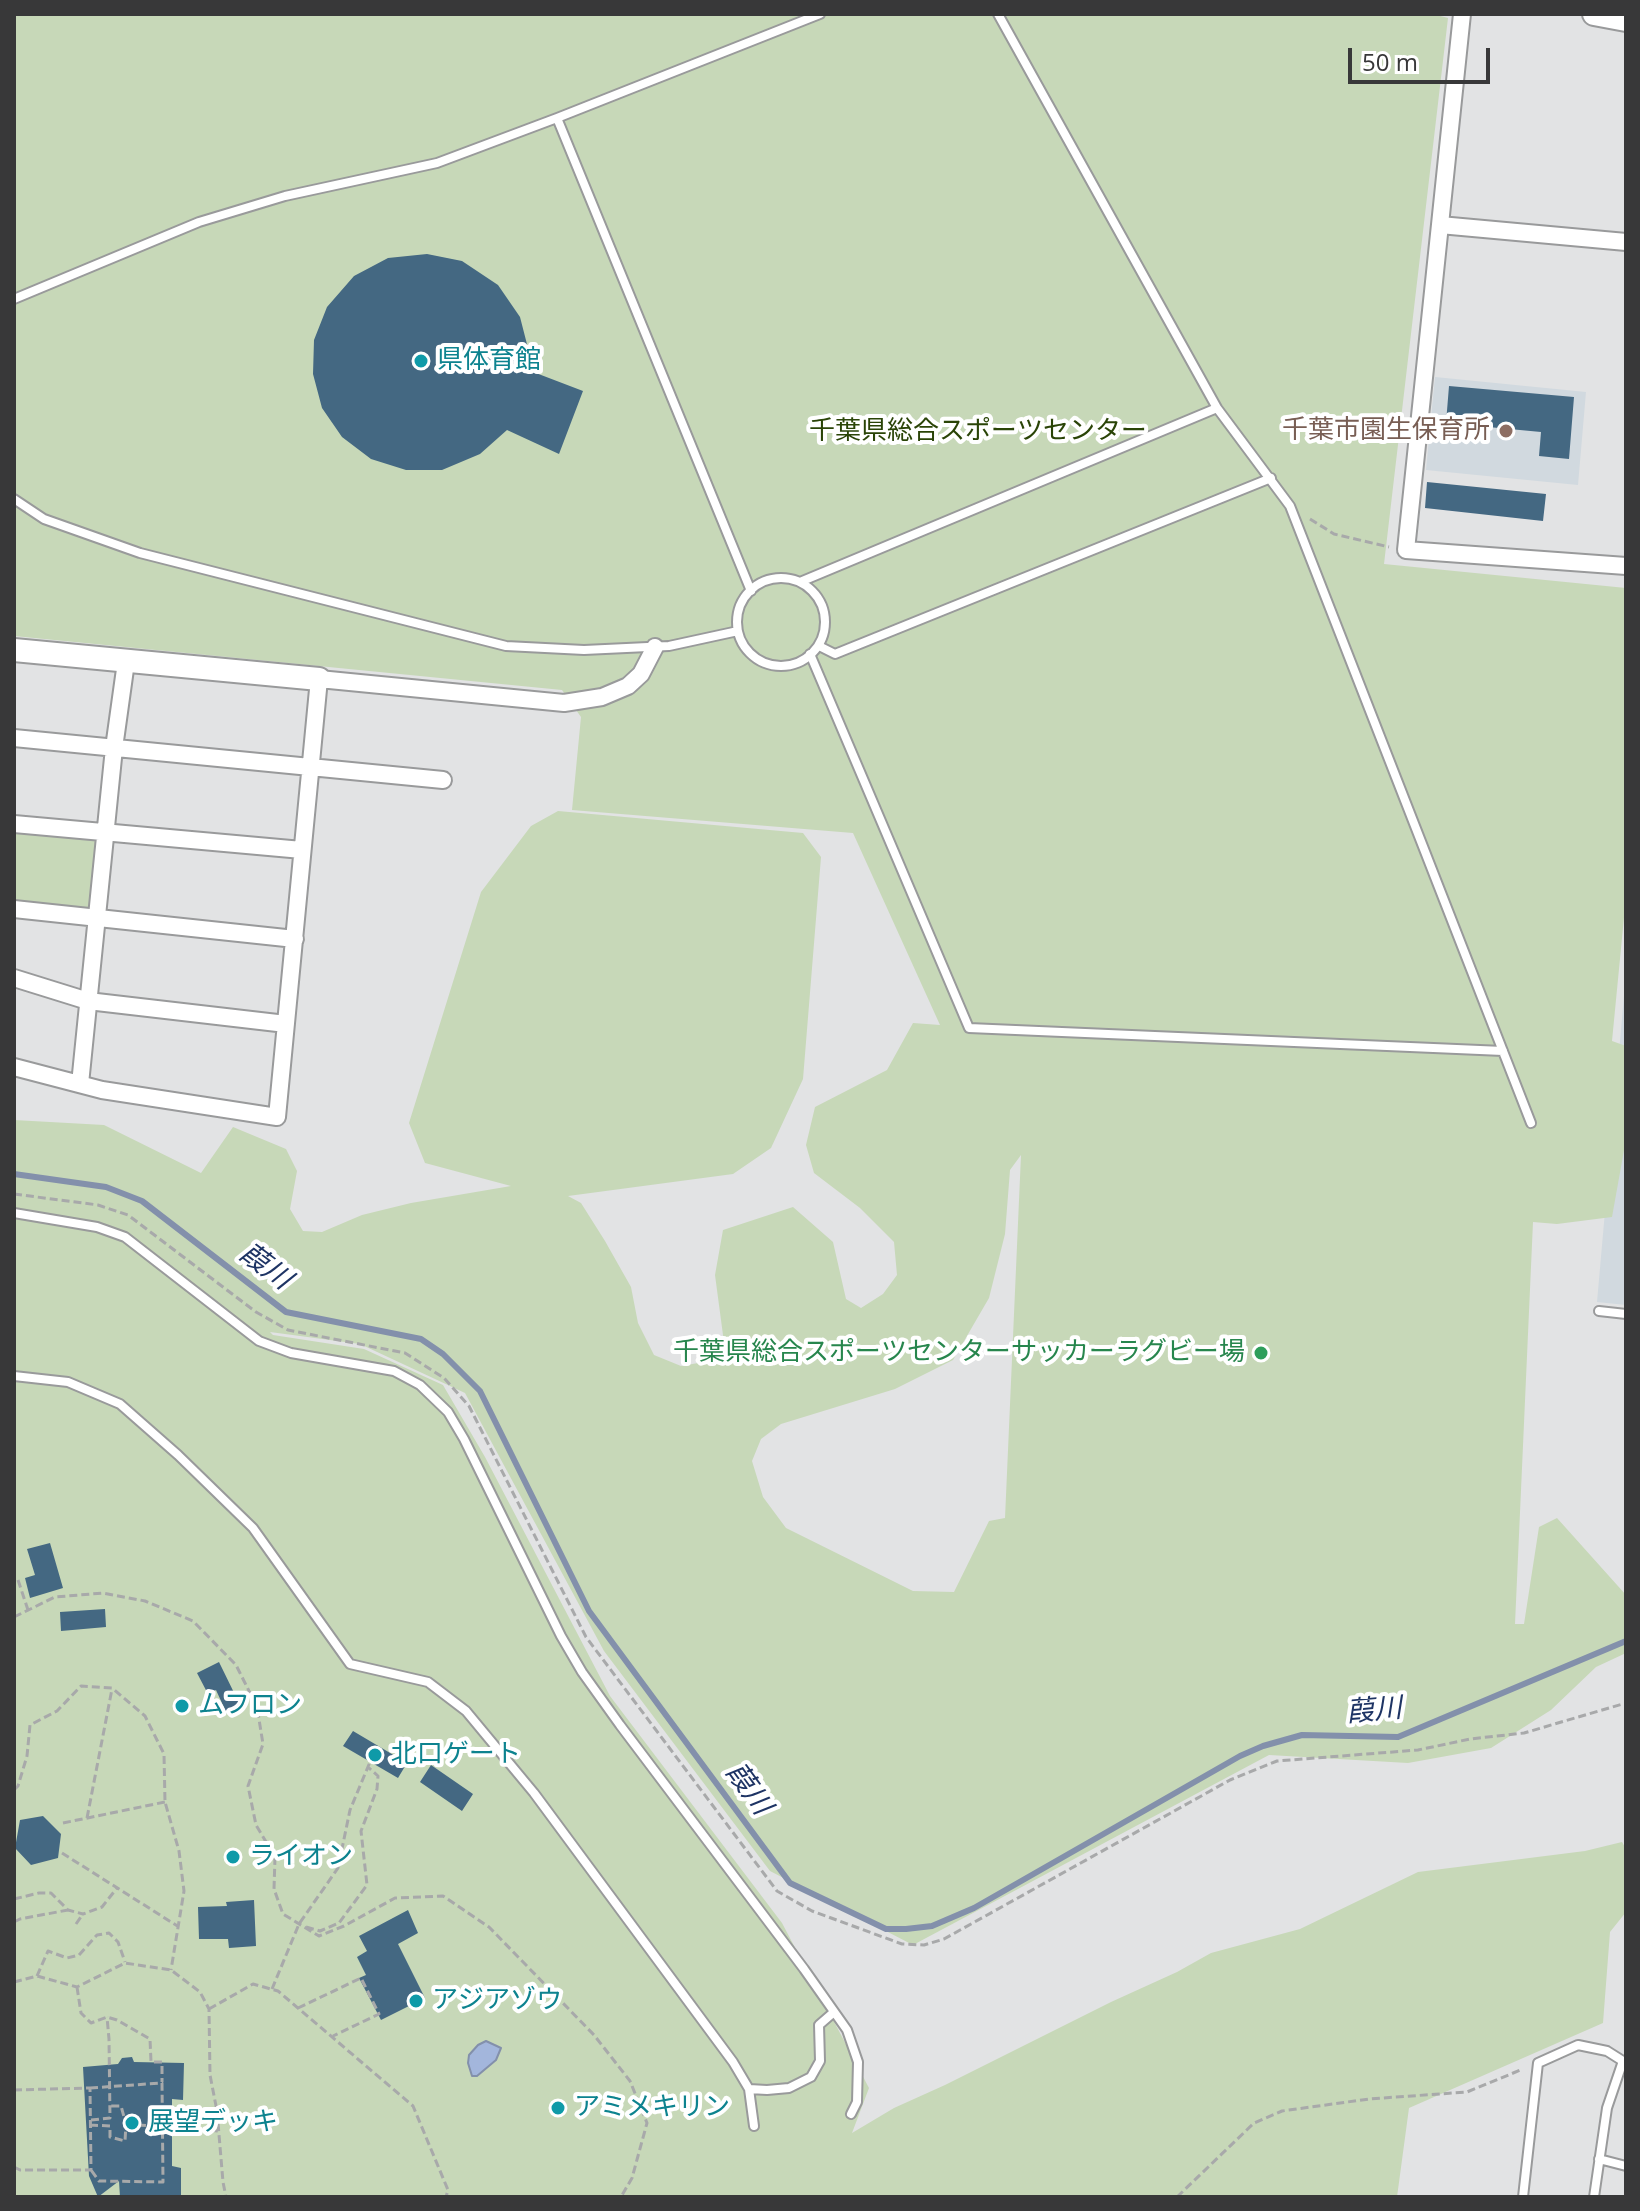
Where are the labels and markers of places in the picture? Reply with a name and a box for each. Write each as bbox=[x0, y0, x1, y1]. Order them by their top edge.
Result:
place label: 県体育館 bbox=[437, 345, 541, 377]
marker: 県体育館 bbox=[412, 352, 430, 370]
place label: 千葉市園生保育所 bbox=[1282, 415, 1490, 447]
marker: 千葉市園生保育所 bbox=[1497, 422, 1515, 440]
place label: 千葉県総合スポーツセンターサッカーラグビー場 bbox=[673, 1337, 1245, 1369]
marker: 千葉県総合スポーツセンターサッカーラグビー場 bbox=[1252, 1344, 1270, 1362]
place label: ムフロン bbox=[198, 1690, 302, 1722]
marker: ムフロン bbox=[173, 1697, 191, 1715]
place label: 北口ゲート bbox=[391, 1739, 521, 1771]
marker: 北口ゲート bbox=[366, 1746, 384, 1764]
place label: ライオン bbox=[249, 1841, 353, 1873]
marker: ライオン bbox=[224, 1848, 242, 1866]
place label: アジアゾウ bbox=[432, 1985, 562, 2017]
marker: アジアゾウ bbox=[407, 1992, 425, 2010]
place label: アミメキリン bbox=[574, 2092, 730, 2124]
marker: アミメキリン bbox=[549, 2099, 567, 2117]
place label: 展望デッキ bbox=[148, 2107, 278, 2139]
marker: 展望デッキ bbox=[123, 2114, 141, 2132]

